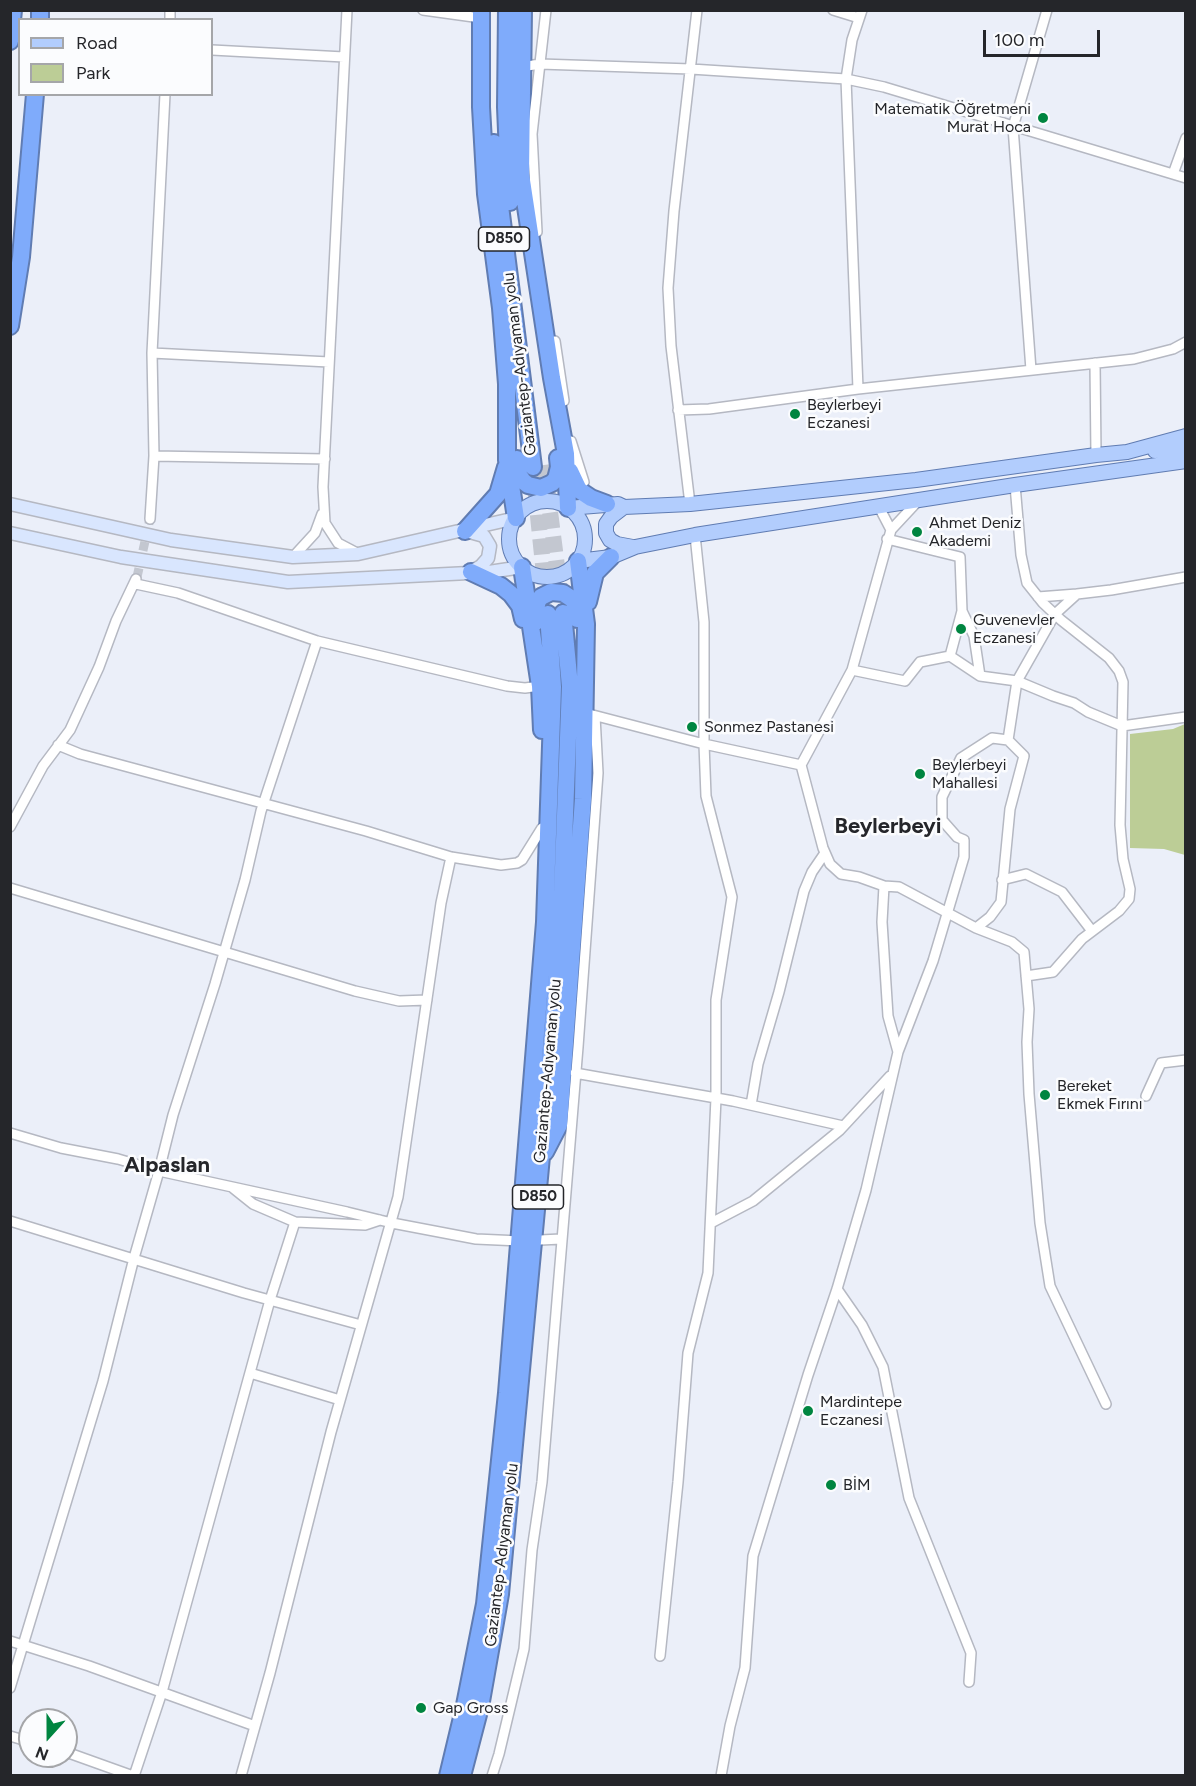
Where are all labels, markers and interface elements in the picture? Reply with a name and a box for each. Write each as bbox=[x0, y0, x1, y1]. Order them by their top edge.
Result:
legend bbox=[18, 18, 213, 96]
scale bar bbox=[986, 18, 1103, 56]
text: 100 m bbox=[994, 29, 1044, 51]
text: Road bbox=[76, 32, 117, 54]
text: Park bbox=[76, 62, 110, 84]
place label: Matematik Öğretmeni Murat Hoca bbox=[874, 99, 1031, 137]
marker: Matematik Öğretmeni Murat Hoca bbox=[1036, 111, 1050, 125]
road number: D850 bbox=[478, 227, 530, 251]
street label: Gaziantep-Adıyaman yolu bbox=[499, 271, 541, 457]
place label: Beylerbeyi Eczanesi bbox=[807, 395, 881, 433]
marker: Beylerbeyi Eczanesi bbox=[788, 407, 802, 421]
place label: Ahmet Deniz Akademi bbox=[929, 513, 1021, 551]
marker: Ahmet Deniz Akademi bbox=[910, 525, 924, 539]
place label: Guvenevler Eczanesi bbox=[973, 610, 1054, 648]
marker: Guvenevler Eczanesi bbox=[954, 622, 968, 636]
place label: Sonmez Pastanesi bbox=[704, 717, 834, 737]
marker: Sonmez Pastanesi bbox=[685, 720, 699, 734]
place label: Beylerbeyi Mahallesi bbox=[932, 755, 1006, 793]
marker: Beylerbeyi Mahallesi bbox=[913, 767, 927, 781]
district label: Beylerbeyi bbox=[834, 814, 942, 840]
street label: Gaziantep-Adıyaman yolu bbox=[530, 978, 566, 1164]
place label: Bereket Ekmek Fırını bbox=[1057, 1076, 1142, 1114]
marker: Bereket Ekmek Fırını bbox=[1038, 1088, 1052, 1102]
district label: Alpaslan bbox=[124, 1153, 210, 1179]
road number: D850 bbox=[512, 1185, 564, 1209]
place label: Mardintepe Eczanesi bbox=[820, 1392, 902, 1430]
marker: Mardintepe Eczanesi bbox=[801, 1404, 815, 1418]
street label: Gaziantep-Adıyaman yolu bbox=[481, 1462, 523, 1648]
place label: BİM bbox=[843, 1475, 871, 1495]
marker: BİM bbox=[824, 1478, 838, 1492]
place label: Gap Gross bbox=[433, 1698, 508, 1718]
marker: Gap Gross bbox=[414, 1701, 428, 1715]
north arrow bbox=[18, 1708, 78, 1768]
text: N bbox=[33, 1742, 51, 1764]

